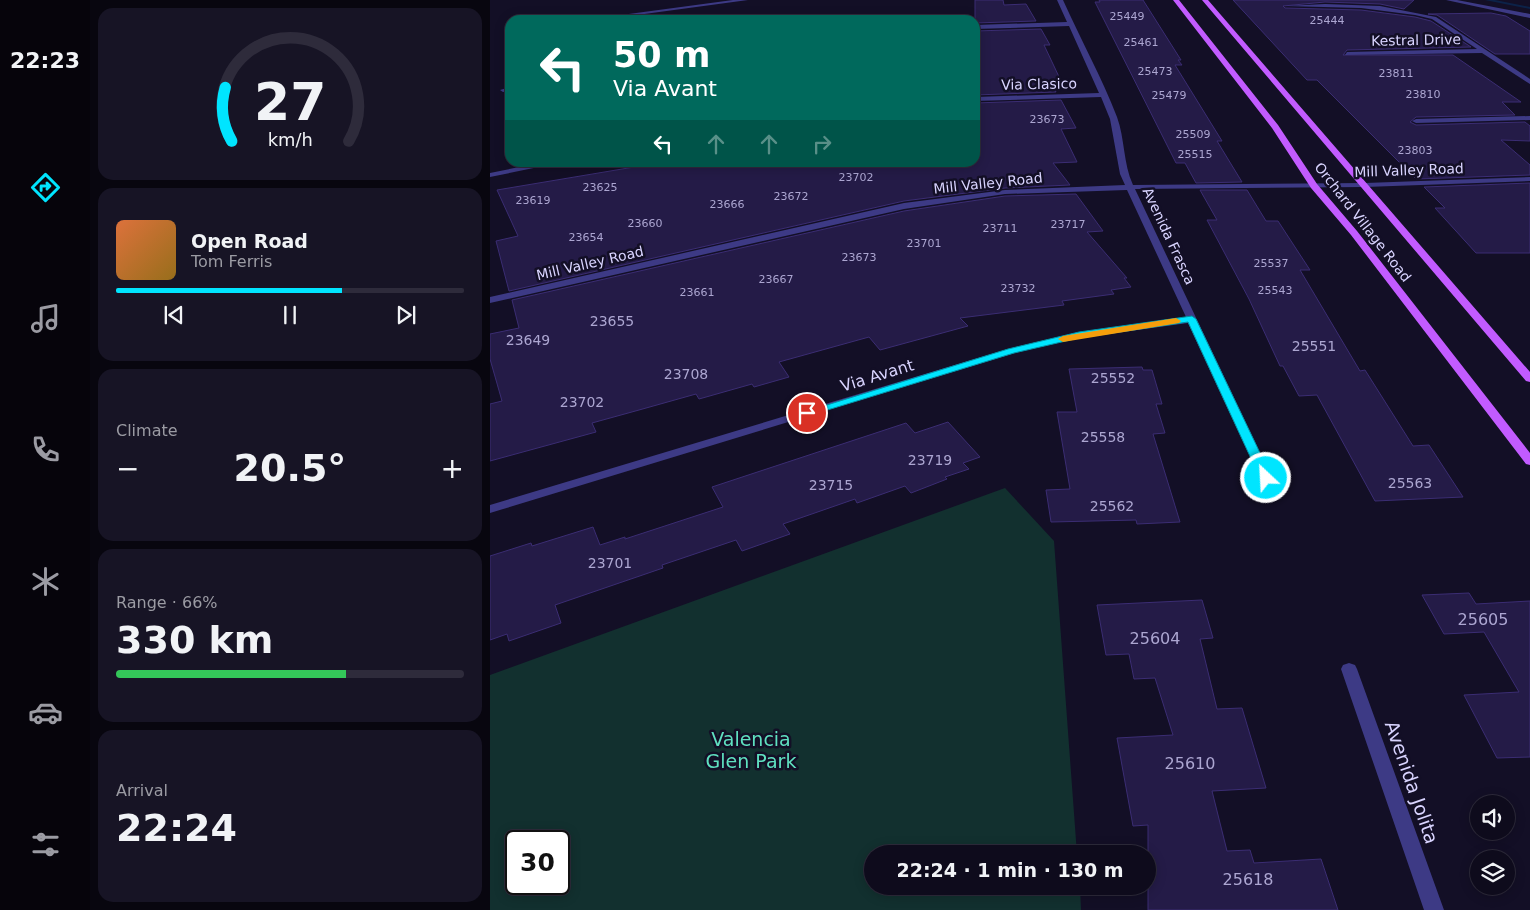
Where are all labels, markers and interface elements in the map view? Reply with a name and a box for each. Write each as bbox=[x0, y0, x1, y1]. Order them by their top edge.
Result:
house number: 25449 bbox=[1110, 10, 1145, 23]
house number: 25444 bbox=[1310, 14, 1345, 27]
street label: Kestral Drive bbox=[1371, 31, 1461, 49]
icon: left bbox=[530, 35, 595, 100]
text: 50 m bbox=[613, 35, 710, 75]
house number: 25461 bbox=[1124, 36, 1159, 49]
text: 22:23 bbox=[10, 48, 80, 73]
house number: 25473 bbox=[1138, 65, 1173, 78]
house number: 23811 bbox=[1379, 67, 1414, 80]
text: 27 bbox=[254, 72, 326, 132]
street label: Via Clasico bbox=[1001, 75, 1077, 93]
text: Via Avant bbox=[613, 76, 717, 101]
house number: 23810 bbox=[1406, 88, 1441, 101]
house number: 25479 bbox=[1152, 89, 1187, 102]
house number: 23673 bbox=[1030, 113, 1065, 126]
house number: 25509 bbox=[1176, 128, 1211, 141]
text: km/h bbox=[267, 129, 313, 150]
icon: left bbox=[649, 130, 677, 158]
icon: ahead bbox=[702, 130, 730, 158]
icon: ahead bbox=[755, 130, 783, 158]
icon: right bbox=[808, 130, 836, 158]
house number: 23803 bbox=[1398, 144, 1433, 157]
house number: 25515 bbox=[1178, 148, 1213, 161]
street label: Orchard Village Road bbox=[1311, 159, 1415, 285]
street label: Mill Valley Road bbox=[1354, 160, 1464, 180]
street label: Mill Valley Road bbox=[933, 169, 1043, 197]
icon: directions bbox=[28, 170, 63, 205]
house number: 23702 bbox=[839, 171, 874, 184]
house number: 23625 bbox=[583, 181, 618, 194]
street label: Avenida Frasca bbox=[1140, 185, 1198, 287]
house number: 23672 bbox=[774, 190, 809, 203]
house number: 23619 bbox=[516, 194, 551, 207]
house number: 23666 bbox=[710, 198, 745, 211]
house number: 23660 bbox=[628, 217, 663, 230]
house number: 23717 bbox=[1051, 218, 1086, 231]
house number: 23711 bbox=[983, 222, 1018, 235]
text: Open Road bbox=[191, 230, 308, 252]
house number: 23654 bbox=[569, 231, 604, 244]
house number: 23701 bbox=[907, 237, 942, 250]
street label: Mill Valley Road bbox=[535, 243, 645, 283]
house number: 23673 bbox=[842, 251, 877, 264]
text: Tom Ferris bbox=[191, 252, 272, 271]
house number: 25537 bbox=[1254, 257, 1289, 270]
house number: 23667 bbox=[759, 273, 794, 286]
house number: 23732 bbox=[1001, 282, 1036, 295]
house number: 25543 bbox=[1258, 284, 1293, 297]
house number: 23661 bbox=[680, 286, 715, 299]
icon: music bbox=[28, 301, 63, 336]
icon: previous bbox=[160, 301, 188, 329]
icon: pause bbox=[276, 301, 304, 329]
icon: next bbox=[392, 301, 420, 329]
house number: 23655 bbox=[590, 313, 634, 329]
house number: 23649 bbox=[506, 332, 550, 348]
house number: 25551 bbox=[1292, 338, 1336, 354]
street label: Via Avant bbox=[838, 355, 916, 396]
house number: 23708 bbox=[664, 366, 708, 382]
house number: 25552 bbox=[1091, 370, 1135, 386]
pin bbox=[786, 392, 828, 434]
house number: 23702 bbox=[560, 394, 604, 410]
icon: arrive bbox=[793, 399, 821, 427]
text: Climate bbox=[116, 421, 178, 440]
house number: 25558 bbox=[1081, 429, 1125, 445]
icon: phone bbox=[28, 432, 63, 467]
text: 20.5° bbox=[234, 446, 346, 490]
position arrow bbox=[1239, 451, 1291, 503]
text: − bbox=[116, 452, 139, 485]
text: + bbox=[441, 452, 464, 485]
house number: 23719 bbox=[908, 452, 952, 468]
house number: 25563 bbox=[1388, 475, 1432, 491]
house number: 23715 bbox=[809, 477, 853, 493]
house number: 25562 bbox=[1090, 498, 1134, 514]
house number: 23701 bbox=[588, 555, 632, 571]
icon: climate bbox=[28, 564, 63, 599]
text: Range · 66% bbox=[116, 593, 218, 612]
house number: 25605 bbox=[1458, 610, 1508, 629]
text: 330 km bbox=[116, 618, 273, 662]
house number: 25604 bbox=[1130, 629, 1180, 648]
icon: car bbox=[28, 695, 63, 730]
street label: Avenida Jolita bbox=[1381, 718, 1443, 846]
park label: Valencia Glen Park bbox=[706, 728, 796, 772]
house number: 25610 bbox=[1165, 754, 1215, 773]
text: Arrival bbox=[116, 781, 168, 800]
map controls bbox=[1470, 795, 1515, 895]
button: sound bbox=[1470, 795, 1515, 840]
text: 22:24 bbox=[116, 806, 237, 850]
icon: filters bbox=[28, 827, 63, 862]
speed limit sign: 30 bbox=[505, 830, 570, 895]
button: layers bbox=[1470, 850, 1515, 895]
text: 22:24 · 1 min · 130 m bbox=[896, 859, 1124, 881]
house number: 25618 bbox=[1223, 870, 1273, 889]

